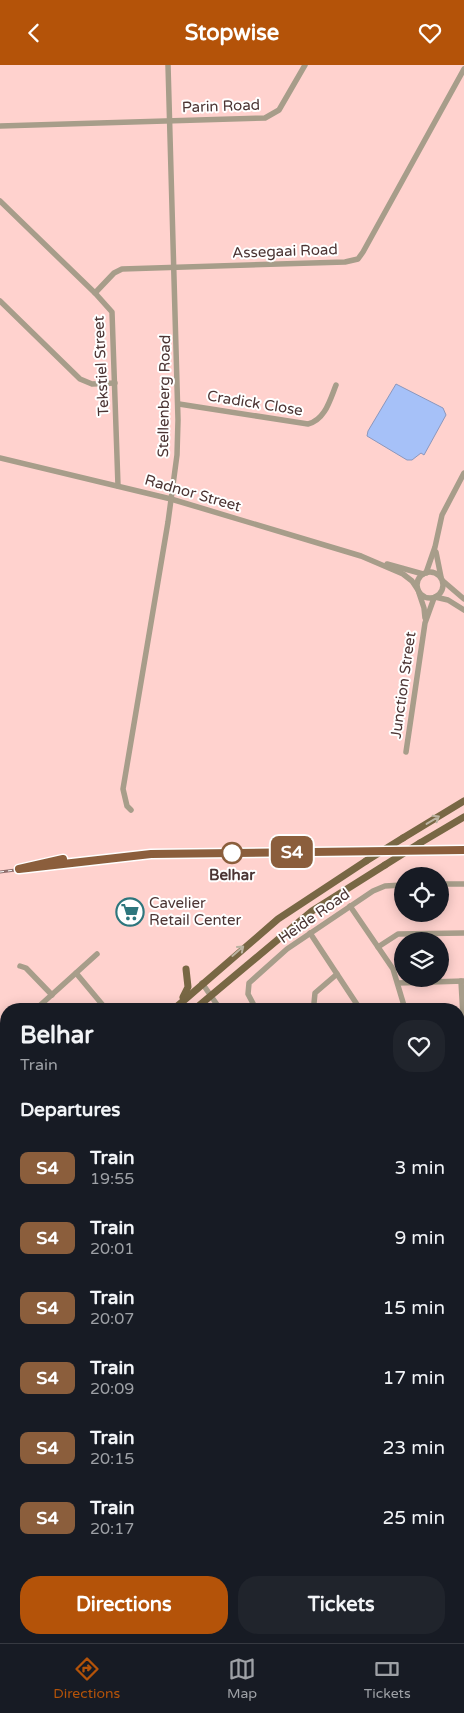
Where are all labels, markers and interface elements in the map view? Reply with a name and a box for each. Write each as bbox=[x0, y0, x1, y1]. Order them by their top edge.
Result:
icon: back bbox=[20, 19, 48, 47]
icon: heart bbox=[416, 19, 444, 47]
text: Stopwise bbox=[185, 20, 279, 46]
street label: Parin Road bbox=[182, 96, 260, 116]
street label: Assegaai Road bbox=[232, 240, 338, 262]
street label: Tekstiel Street bbox=[89, 315, 113, 417]
street label: Stellenberg Road bbox=[154, 335, 174, 457]
street label: Cradick Close bbox=[206, 387, 304, 419]
street label: Radnor Street bbox=[143, 471, 243, 515]
street label: Junction Street bbox=[387, 630, 419, 740]
one-way arrow bbox=[426, 814, 440, 824]
line badge: S4 bbox=[270, 836, 314, 868]
text: S4 bbox=[281, 841, 303, 863]
marker: Belhar bbox=[221, 842, 243, 864]
place label: Belhar bbox=[209, 866, 255, 884]
map controls bbox=[394, 867, 449, 987]
button: locate bbox=[394, 867, 449, 922]
street label: Heide Road bbox=[275, 885, 353, 947]
place label: Cavelier Retail Center bbox=[149, 894, 241, 929]
supermarket icon: Cavelier Retail Center bbox=[115, 897, 145, 927]
button: layers bbox=[394, 932, 449, 987]
one-way arrow bbox=[232, 945, 245, 957]
button: heart bbox=[393, 1020, 445, 1072]
text: Belhar bbox=[20, 1021, 93, 1050]
text: Train bbox=[20, 1055, 58, 1075]
text: Departures bbox=[20, 1099, 120, 1121]
text: Train bbox=[90, 1147, 135, 1169]
text: S4 bbox=[36, 1157, 59, 1179]
text: 3 min bbox=[394, 1157, 445, 1179]
text: 19:55 bbox=[90, 1169, 134, 1189]
text: Train bbox=[90, 1217, 135, 1239]
text: S4 bbox=[36, 1227, 59, 1249]
text: 9 min bbox=[394, 1227, 445, 1249]
text: 20:01 bbox=[90, 1239, 134, 1259]
text: Train bbox=[90, 1287, 135, 1309]
text: S4 bbox=[36, 1297, 59, 1319]
text: 15 min bbox=[382, 1297, 445, 1319]
text: 20:07 bbox=[90, 1309, 134, 1329]
text: Train bbox=[90, 1357, 135, 1379]
text: S4 bbox=[36, 1367, 59, 1389]
text: 17 min bbox=[382, 1367, 445, 1389]
text: 20:09 bbox=[90, 1379, 134, 1399]
text: Train bbox=[90, 1427, 135, 1449]
text: S4 bbox=[36, 1437, 59, 1459]
text: 23 min bbox=[382, 1437, 445, 1459]
text: 20:15 bbox=[90, 1449, 134, 1469]
text: Train bbox=[90, 1497, 135, 1519]
text: S4 bbox=[36, 1507, 59, 1529]
text: 25 min bbox=[382, 1507, 445, 1529]
text: 20:17 bbox=[90, 1519, 134, 1539]
button: Directions bbox=[20, 1576, 228, 1634]
button: Tickets bbox=[238, 1576, 445, 1634]
tab: Directions bbox=[53, 1655, 120, 1702]
tab: Map bbox=[227, 1655, 257, 1702]
tab: Tickets bbox=[364, 1655, 411, 1702]

